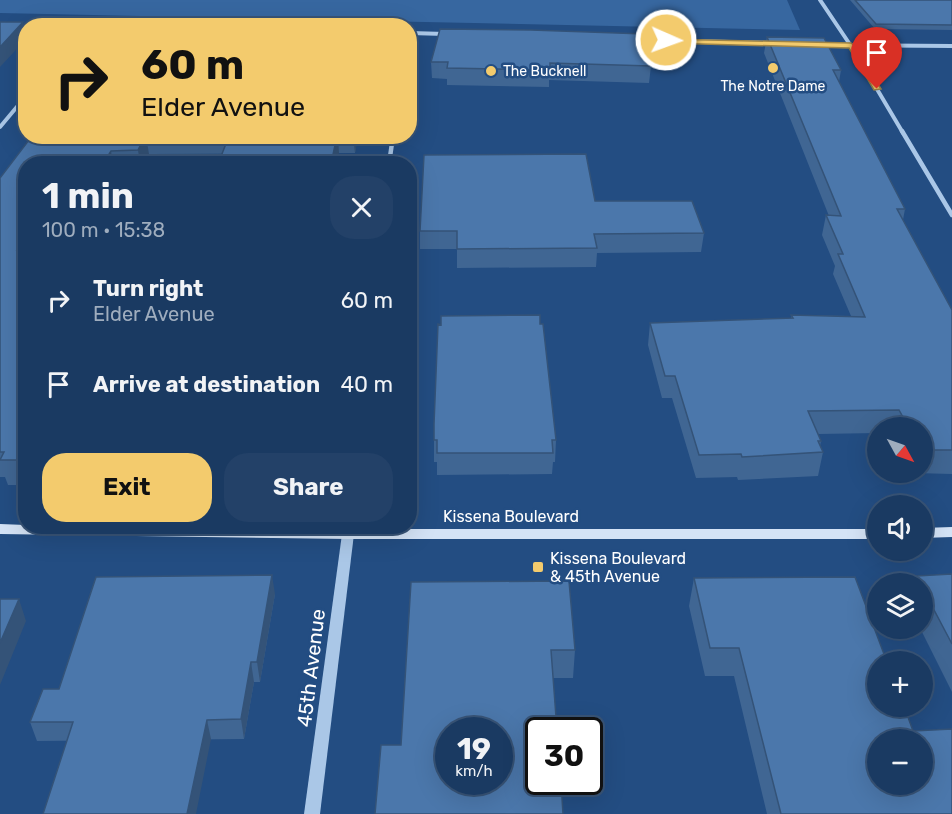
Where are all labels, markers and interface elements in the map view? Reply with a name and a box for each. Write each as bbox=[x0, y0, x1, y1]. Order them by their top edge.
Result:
position arrow bbox=[634, 8, 698, 72]
pin bbox=[851, 27, 902, 89]
icon: arrive bbox=[860, 36, 893, 69]
text: 60 m bbox=[141, 40, 244, 90]
icon: right bbox=[42, 42, 120, 120]
marker: The Notre Dame bbox=[766, 61, 780, 75]
place label: The Bucknell bbox=[503, 63, 586, 80]
marker: The Bucknell bbox=[484, 64, 498, 78]
place label: The Notre Dame bbox=[721, 78, 826, 95]
text: Elder Avenue bbox=[141, 91, 305, 123]
text: 1 min bbox=[42, 174, 134, 217]
button: close bbox=[330, 176, 393, 239]
text: 100 m · 15:38 bbox=[42, 218, 165, 242]
text: Turn right bbox=[93, 275, 203, 302]
icon: right bbox=[42, 284, 75, 317]
text: 60 m bbox=[341, 287, 393, 314]
text: Elder Avenue bbox=[93, 302, 215, 326]
icon: arrive bbox=[42, 368, 75, 401]
text: Arrive at destination bbox=[93, 371, 320, 398]
text: 40 m bbox=[340, 371, 393, 398]
north arrow bbox=[867, 417, 933, 483]
map controls bbox=[867, 417, 933, 795]
button: Exit bbox=[42, 453, 212, 522]
button: Share bbox=[224, 453, 393, 522]
button: sound bbox=[867, 495, 933, 561]
street label: Kissena Boulevard bbox=[443, 507, 579, 526]
place label: Kissena Boulevard & 45th Avenue bbox=[550, 549, 686, 586]
marker: Kissena Boulevard & 45th Avenue bbox=[531, 560, 545, 574]
button: layers bbox=[867, 573, 933, 639]
street label: 45th Avenue bbox=[292, 608, 330, 728]
button: + bbox=[867, 651, 933, 717]
speed limit sign: 30 bbox=[525, 717, 603, 795]
button: − bbox=[867, 729, 933, 795]
text: 19 bbox=[457, 731, 491, 767]
text: km/h bbox=[455, 762, 493, 780]

